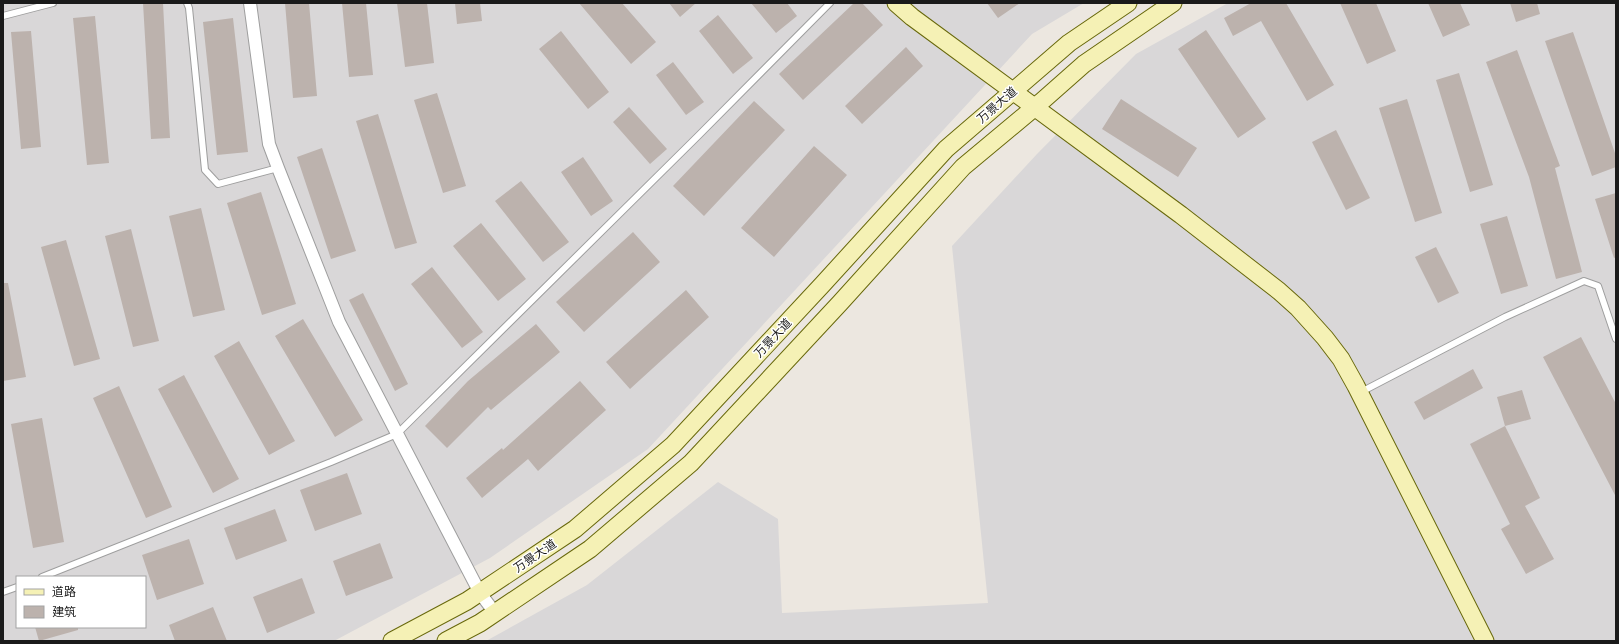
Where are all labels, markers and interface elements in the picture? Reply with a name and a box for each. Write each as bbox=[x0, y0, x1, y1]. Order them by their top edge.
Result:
street label: 万景大道 bbox=[974, 83, 1020, 127]
street label: 万景大道 bbox=[751, 315, 795, 361]
street label: 万景大道 bbox=[511, 536, 559, 576]
legend bbox=[16, 576, 146, 628]
text: 道路 bbox=[52, 584, 76, 600]
text: 建筑 bbox=[52, 604, 76, 620]

